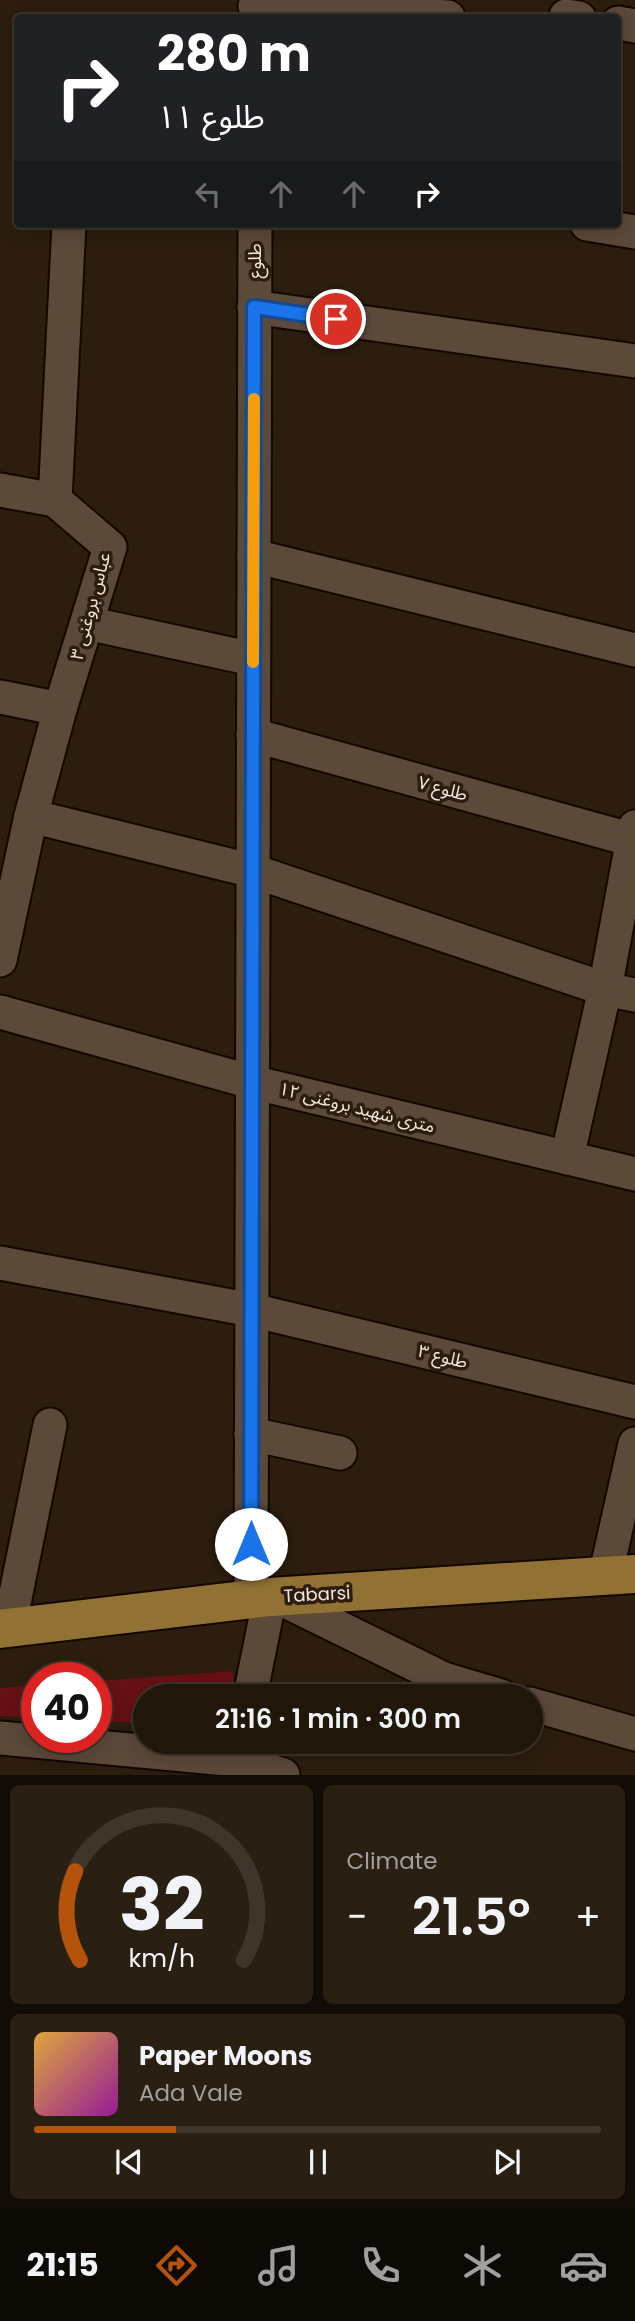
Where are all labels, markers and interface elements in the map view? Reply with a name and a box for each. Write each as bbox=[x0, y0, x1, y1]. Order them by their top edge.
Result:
text: 280 m bbox=[157, 20, 311, 88]
icon: right bbox=[42, 42, 133, 133]
text: طلوع ۱۱ bbox=[157, 94, 265, 139]
icon: left bbox=[189, 175, 227, 213]
icon: ahead bbox=[262, 175, 300, 213]
icon: ahead bbox=[335, 175, 373, 213]
icon: right bbox=[408, 175, 446, 213]
street label: طلوع bbox=[242, 243, 269, 279]
pin bbox=[306, 289, 366, 349]
icon: arrive bbox=[317, 300, 355, 338]
street label: عباس بروغنی ۳ bbox=[64, 549, 116, 663]
street label: طلوع ۷ bbox=[415, 769, 471, 809]
street label: ۱۲ متری شهید بروغنی bbox=[276, 1076, 438, 1138]
street label: طلوع ۳ bbox=[415, 1338, 470, 1376]
position arrow bbox=[214, 1507, 288, 1581]
street label: Tabarsi bbox=[283, 1580, 351, 1608]
speed limit sign: 40 bbox=[21, 1662, 112, 1753]
text: 21:16 · 1 min · 300 m bbox=[215, 1701, 461, 1737]
text: Climate bbox=[347, 1845, 437, 1877]
text: 32 bbox=[118, 1855, 204, 1956]
text: 21.5° bbox=[412, 1880, 531, 1953]
text: − bbox=[347, 1890, 367, 1943]
text: + bbox=[575, 1890, 601, 1943]
text: km/h bbox=[128, 1941, 195, 1976]
text: Paper Moons bbox=[139, 2038, 312, 2074]
text: Ada Vale bbox=[139, 2077, 243, 2109]
icon: previous bbox=[110, 2143, 148, 2181]
icon: pause bbox=[299, 2143, 337, 2181]
icon: next bbox=[488, 2143, 526, 2181]
icon: directions bbox=[152, 2241, 201, 2290]
icon: music bbox=[254, 2241, 303, 2290]
icon: phone bbox=[356, 2241, 405, 2290]
icon: climate bbox=[458, 2241, 507, 2290]
icon: car bbox=[559, 2241, 608, 2290]
text: 21:15 bbox=[26, 2242, 99, 2287]

